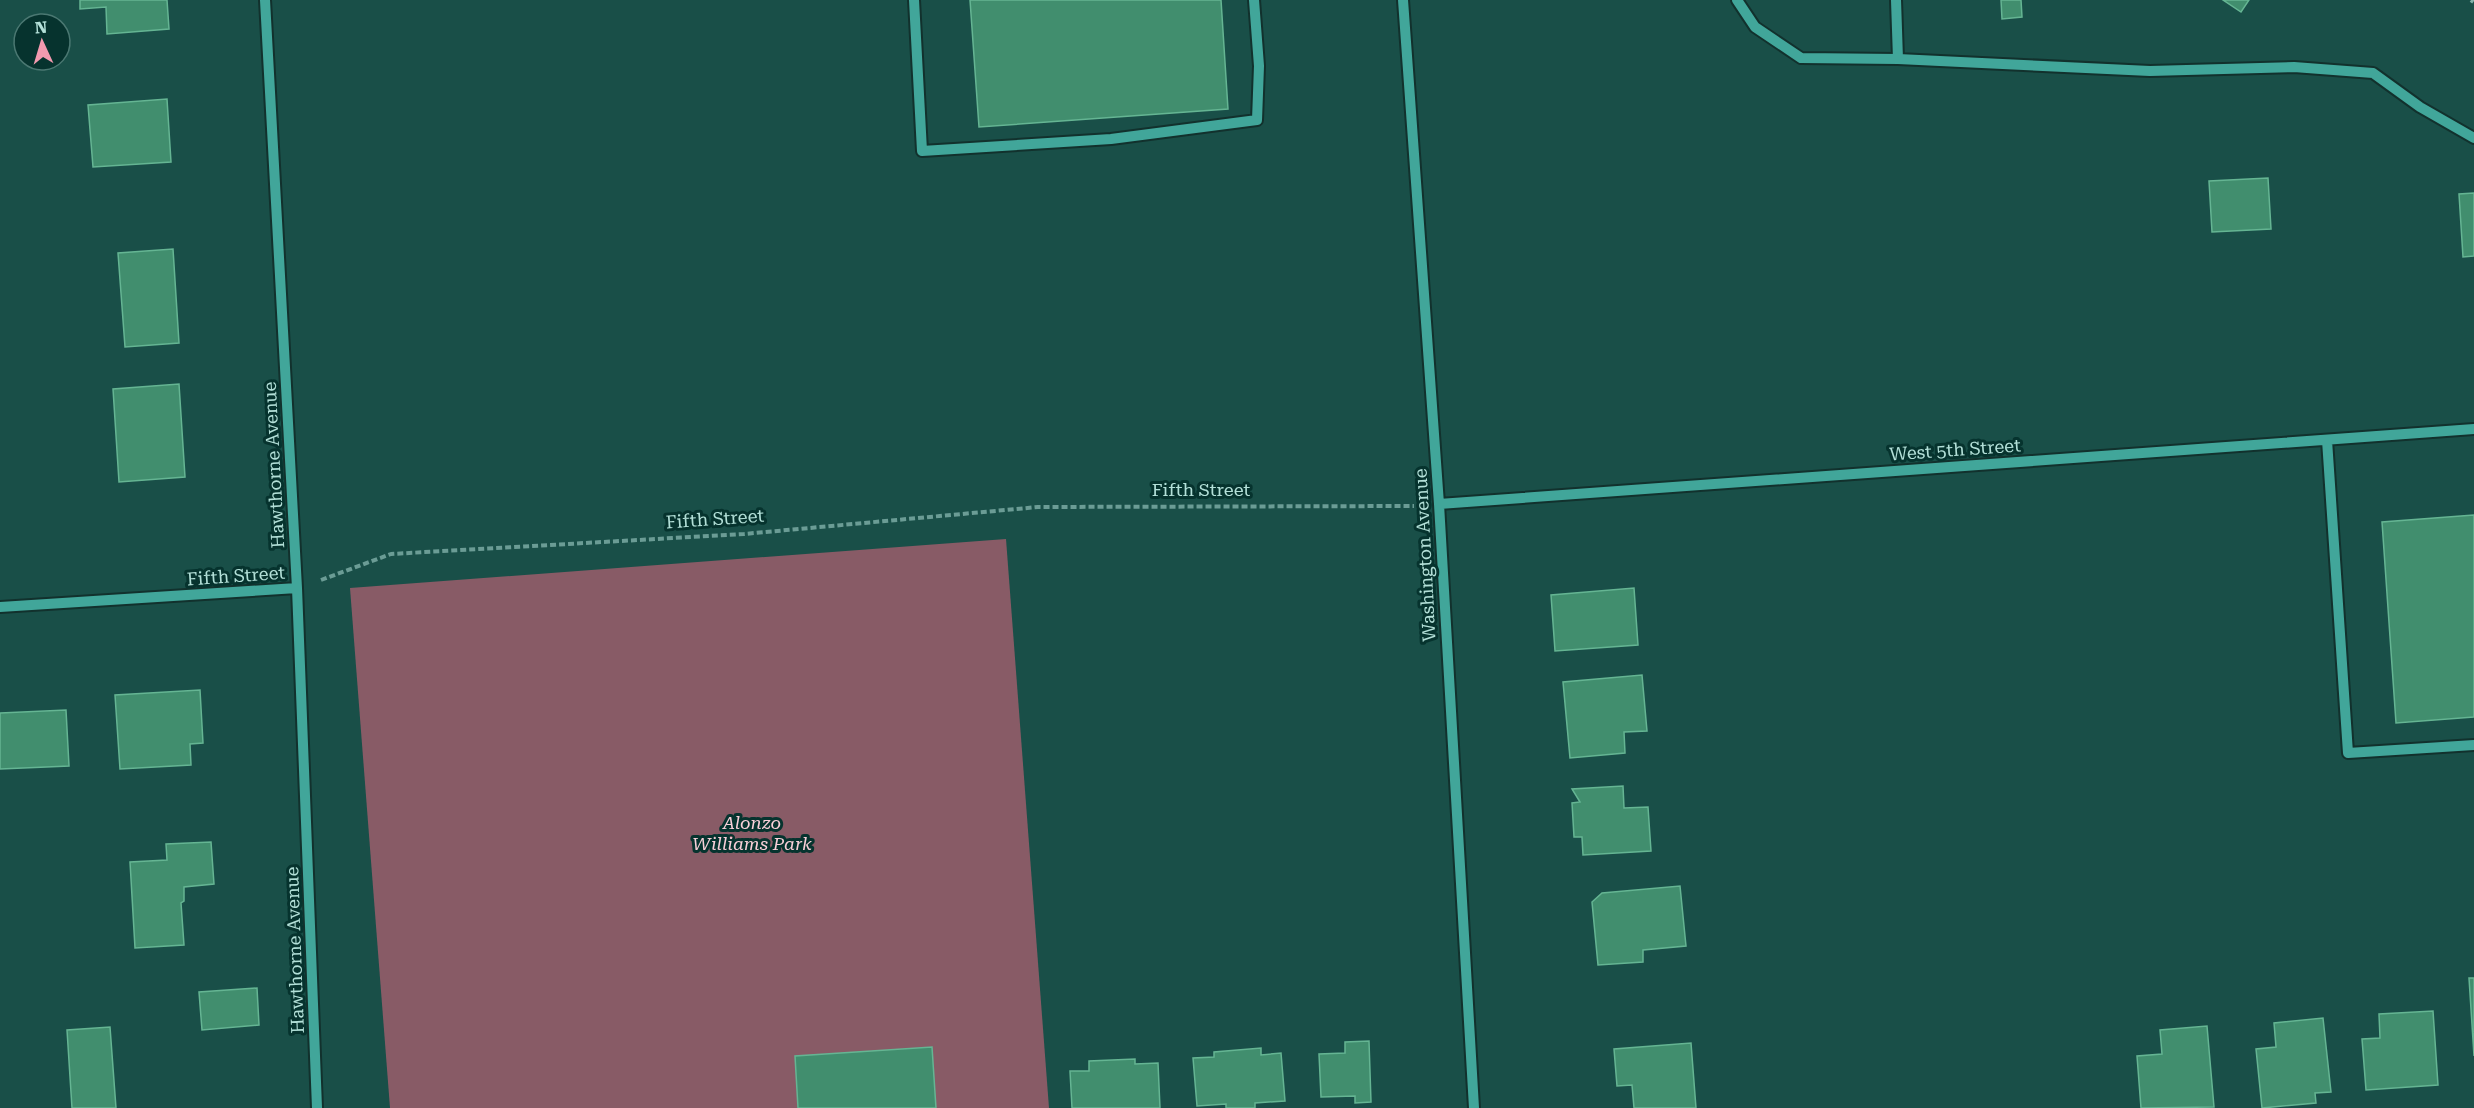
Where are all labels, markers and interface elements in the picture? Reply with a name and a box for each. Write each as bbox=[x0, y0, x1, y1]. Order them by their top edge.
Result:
north arrow bbox=[12, 12, 72, 72]
text: N bbox=[34, 18, 48, 37]
street label: Hawthorne Avenue bbox=[259, 381, 288, 549]
street label: West 5th Street bbox=[1888, 434, 2022, 465]
street label: Washington Avenue bbox=[1409, 468, 1440, 642]
street label: Fifth Street bbox=[1152, 479, 1251, 500]
street label: Fifth Street bbox=[665, 505, 765, 532]
street label: Fifth Street bbox=[186, 562, 286, 589]
park label: Alonzo Williams Park bbox=[692, 812, 812, 854]
street label: Hawthorne Avenue bbox=[281, 866, 308, 1034]

